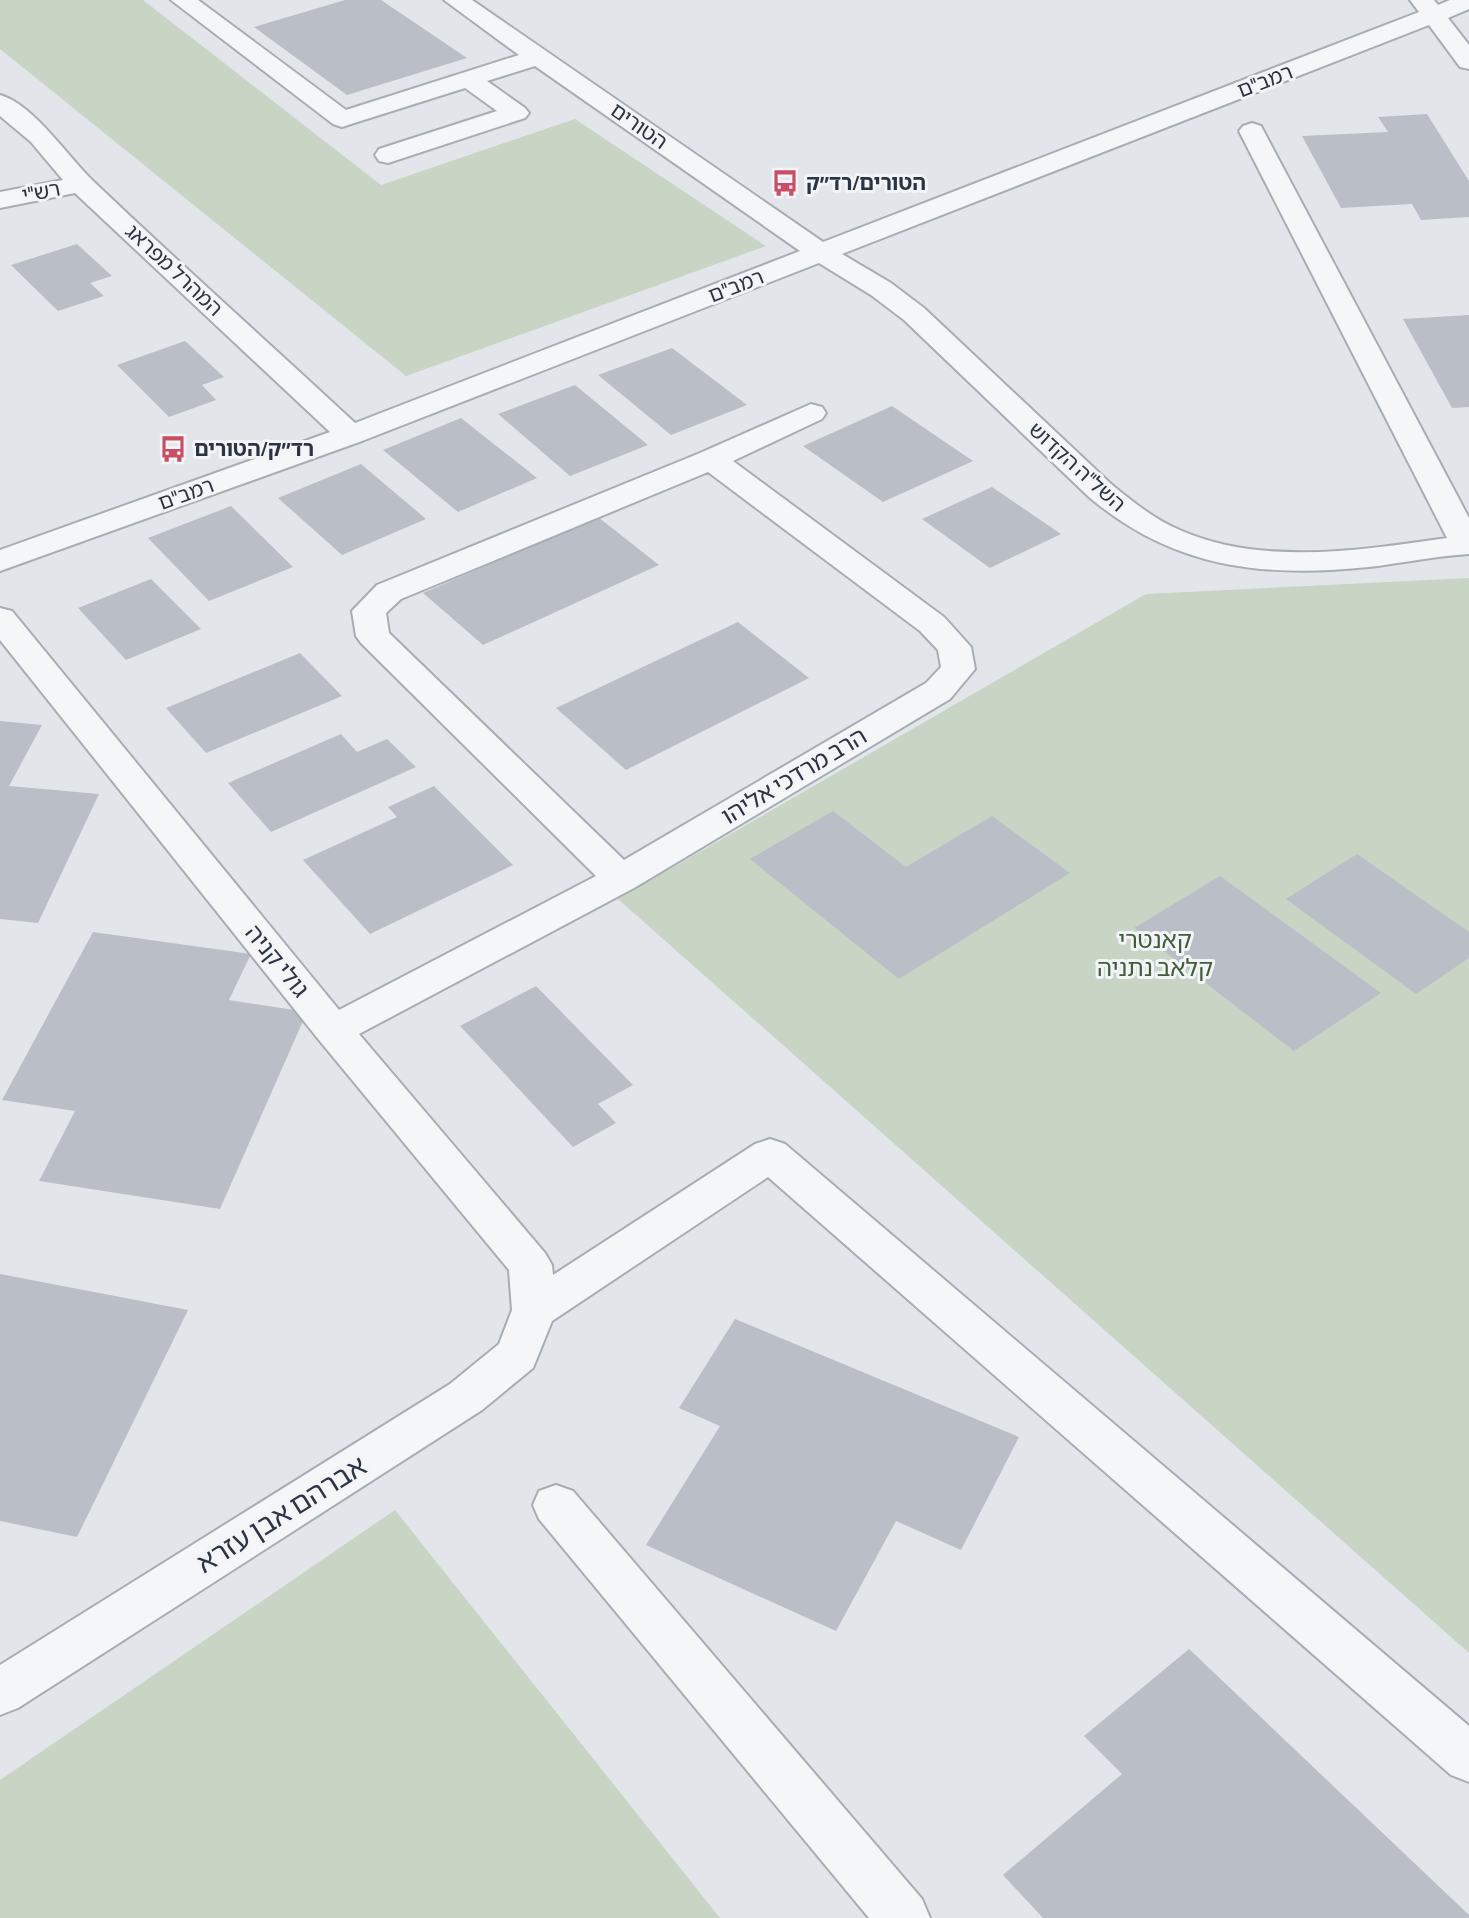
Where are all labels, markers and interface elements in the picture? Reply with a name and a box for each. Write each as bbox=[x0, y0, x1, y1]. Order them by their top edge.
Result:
street label: רמב"ם bbox=[1234, 60, 1296, 103]
street label: הטורים bbox=[606, 98, 672, 155]
bus stop icon: הטורים/רד״ק bbox=[770, 168, 800, 198]
place label: הטורים/רד״ק bbox=[806, 171, 926, 196]
street label: רש"י bbox=[20, 177, 62, 208]
street label: המהרל מפראג bbox=[120, 219, 227, 322]
street label: רמב"ם bbox=[705, 265, 767, 308]
street label: השל"ה הקדוש bbox=[1023, 417, 1130, 517]
bus stop icon: רד״ק/הטורים bbox=[158, 434, 188, 464]
place label: רד״ק/הטורים bbox=[194, 437, 314, 462]
street label: רמב"ם bbox=[155, 473, 217, 516]
street label: הרב מרדכי אליהו bbox=[716, 722, 872, 831]
street label: גולי קניה bbox=[239, 919, 315, 1004]
park label: קאנטרי קלאב נתניה bbox=[1097, 926, 1213, 983]
street label: אברהם אבן עזרא bbox=[191, 1450, 373, 1581]

